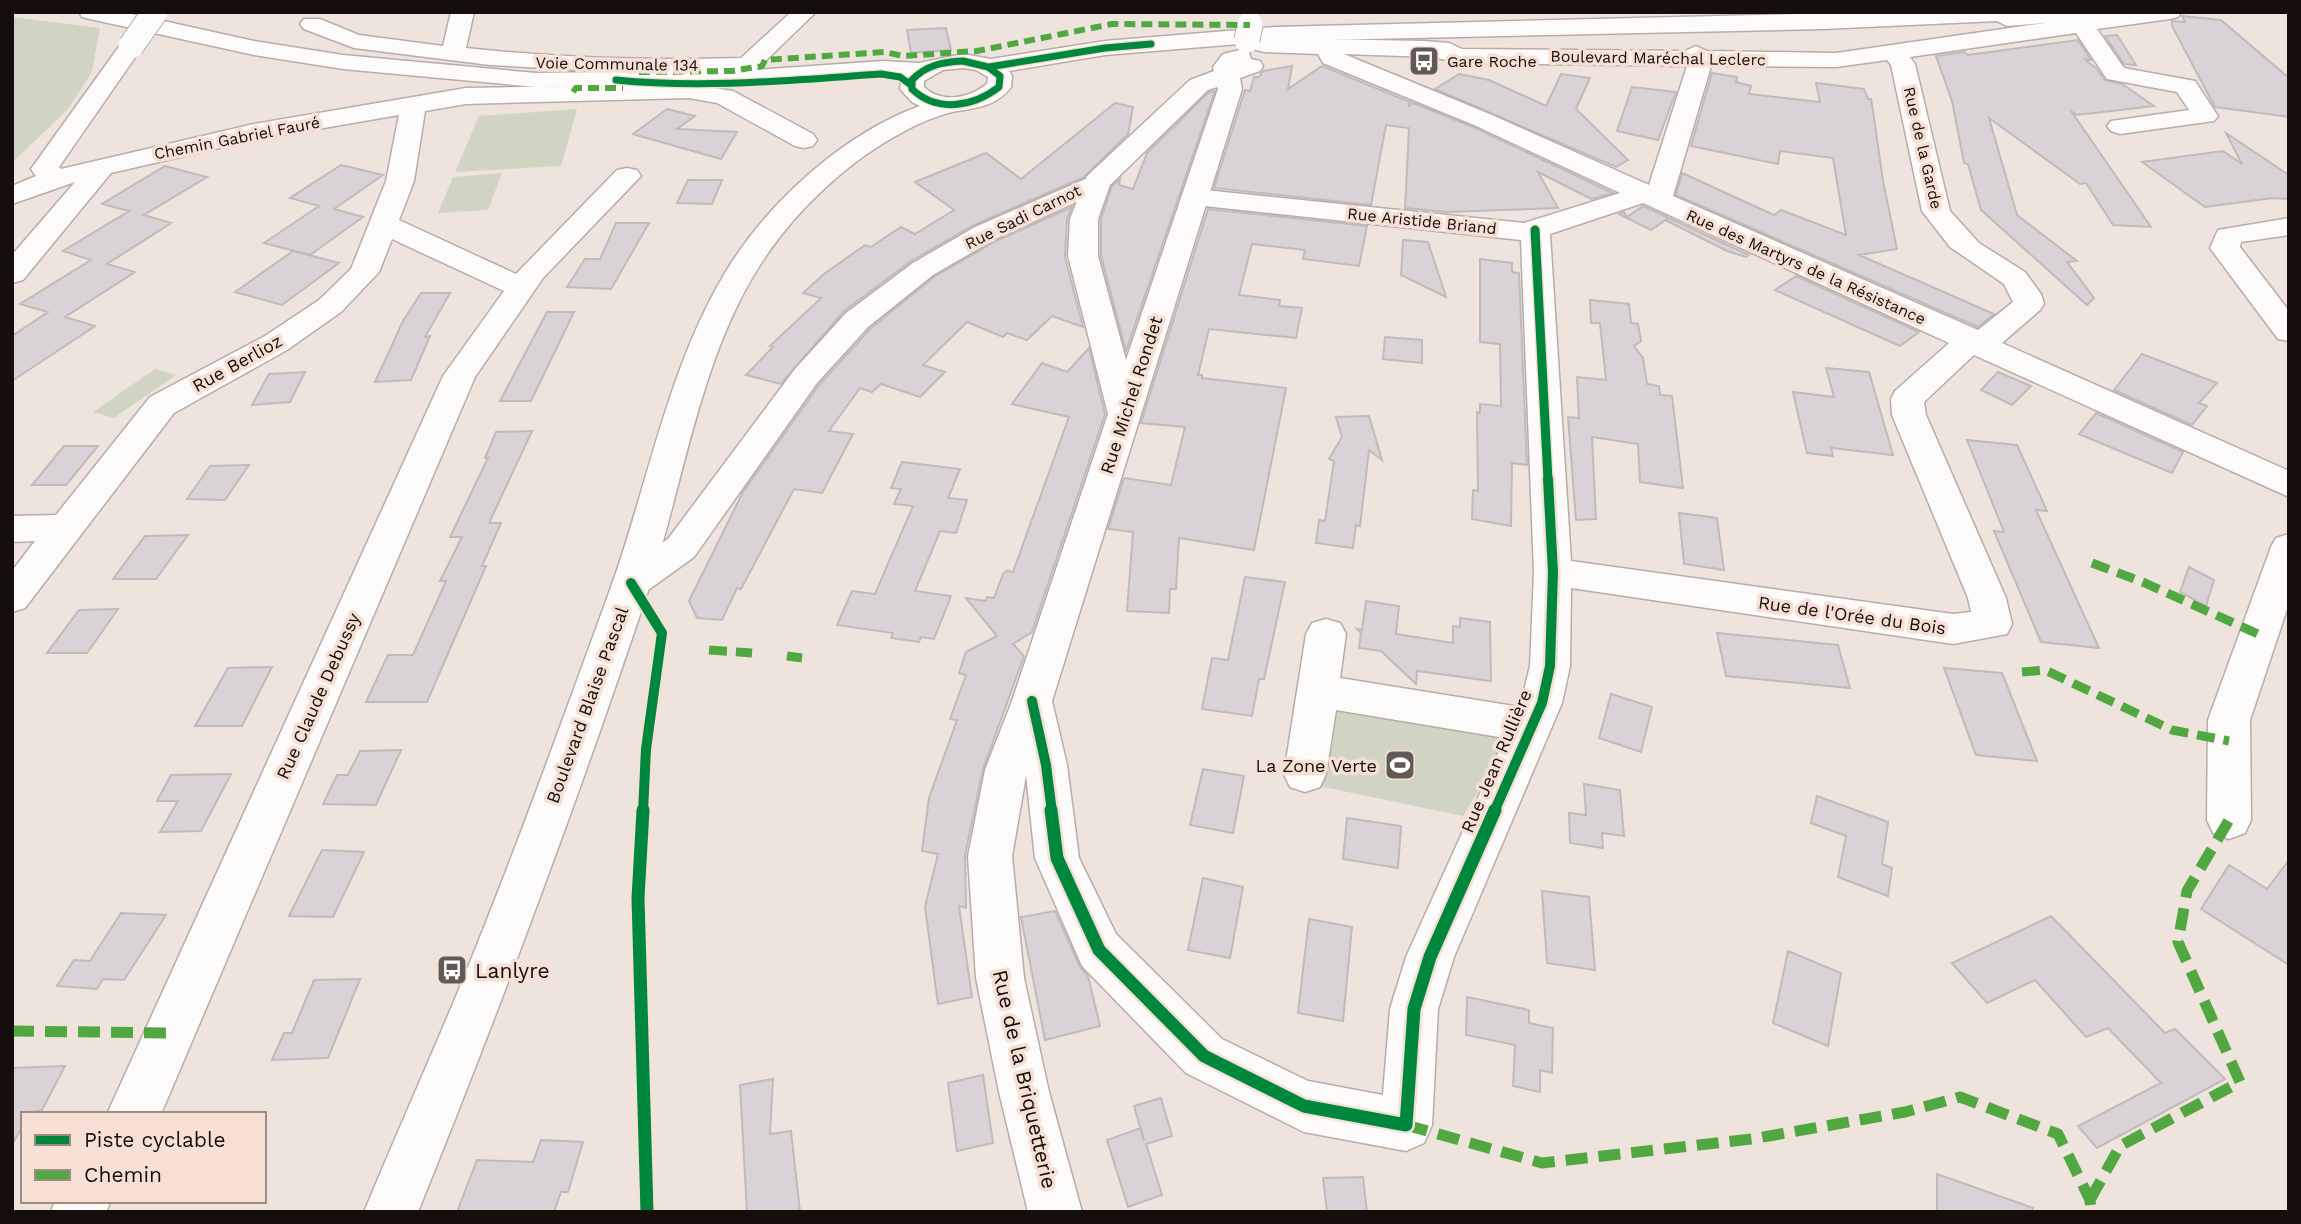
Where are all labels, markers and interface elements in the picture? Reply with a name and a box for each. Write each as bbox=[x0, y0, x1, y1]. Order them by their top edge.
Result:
bus stop icon: Gare Roche bbox=[1407, 44, 1441, 78]
street label: Boulevard Maréchal Leclerc bbox=[1550, 47, 1766, 69]
place label: Gare Roche bbox=[1447, 52, 1537, 71]
street label: Voie Communale 134 bbox=[535, 53, 699, 75]
street label: Rue de la Garde bbox=[1900, 85, 1946, 211]
street label: Chemin Gabriel Fauré bbox=[152, 113, 322, 163]
street label: Rue Sadi Carnot bbox=[962, 181, 1084, 253]
street label: Rue Aristide Briand bbox=[1346, 204, 1498, 238]
street label: Rue des Martyrs de la Résistance bbox=[1683, 205, 1929, 329]
street label: Rue Michel Rondet bbox=[1096, 313, 1167, 477]
street label: Rue Berlioz bbox=[188, 330, 286, 396]
street label: Rue de l'Orée du Bois bbox=[1757, 591, 1947, 639]
street label: Boulevard Blaise Pascal bbox=[542, 603, 633, 806]
street label: Rue Claude Debussy bbox=[272, 609, 364, 782]
street label: Rue Jean Rullière bbox=[1456, 686, 1536, 836]
sports icon: La Zone Verte bbox=[1383, 748, 1417, 782]
place label: La Zone Verte bbox=[1256, 755, 1377, 776]
bus stop icon: Lanlyre bbox=[435, 953, 469, 987]
place label: Lanlyre bbox=[475, 958, 550, 983]
street label: Rue de la Briquetterie bbox=[988, 967, 1062, 1191]
legend bbox=[21, 1112, 266, 1203]
text: Piste cyclable bbox=[84, 1127, 226, 1152]
text: Chemin bbox=[84, 1162, 162, 1187]

